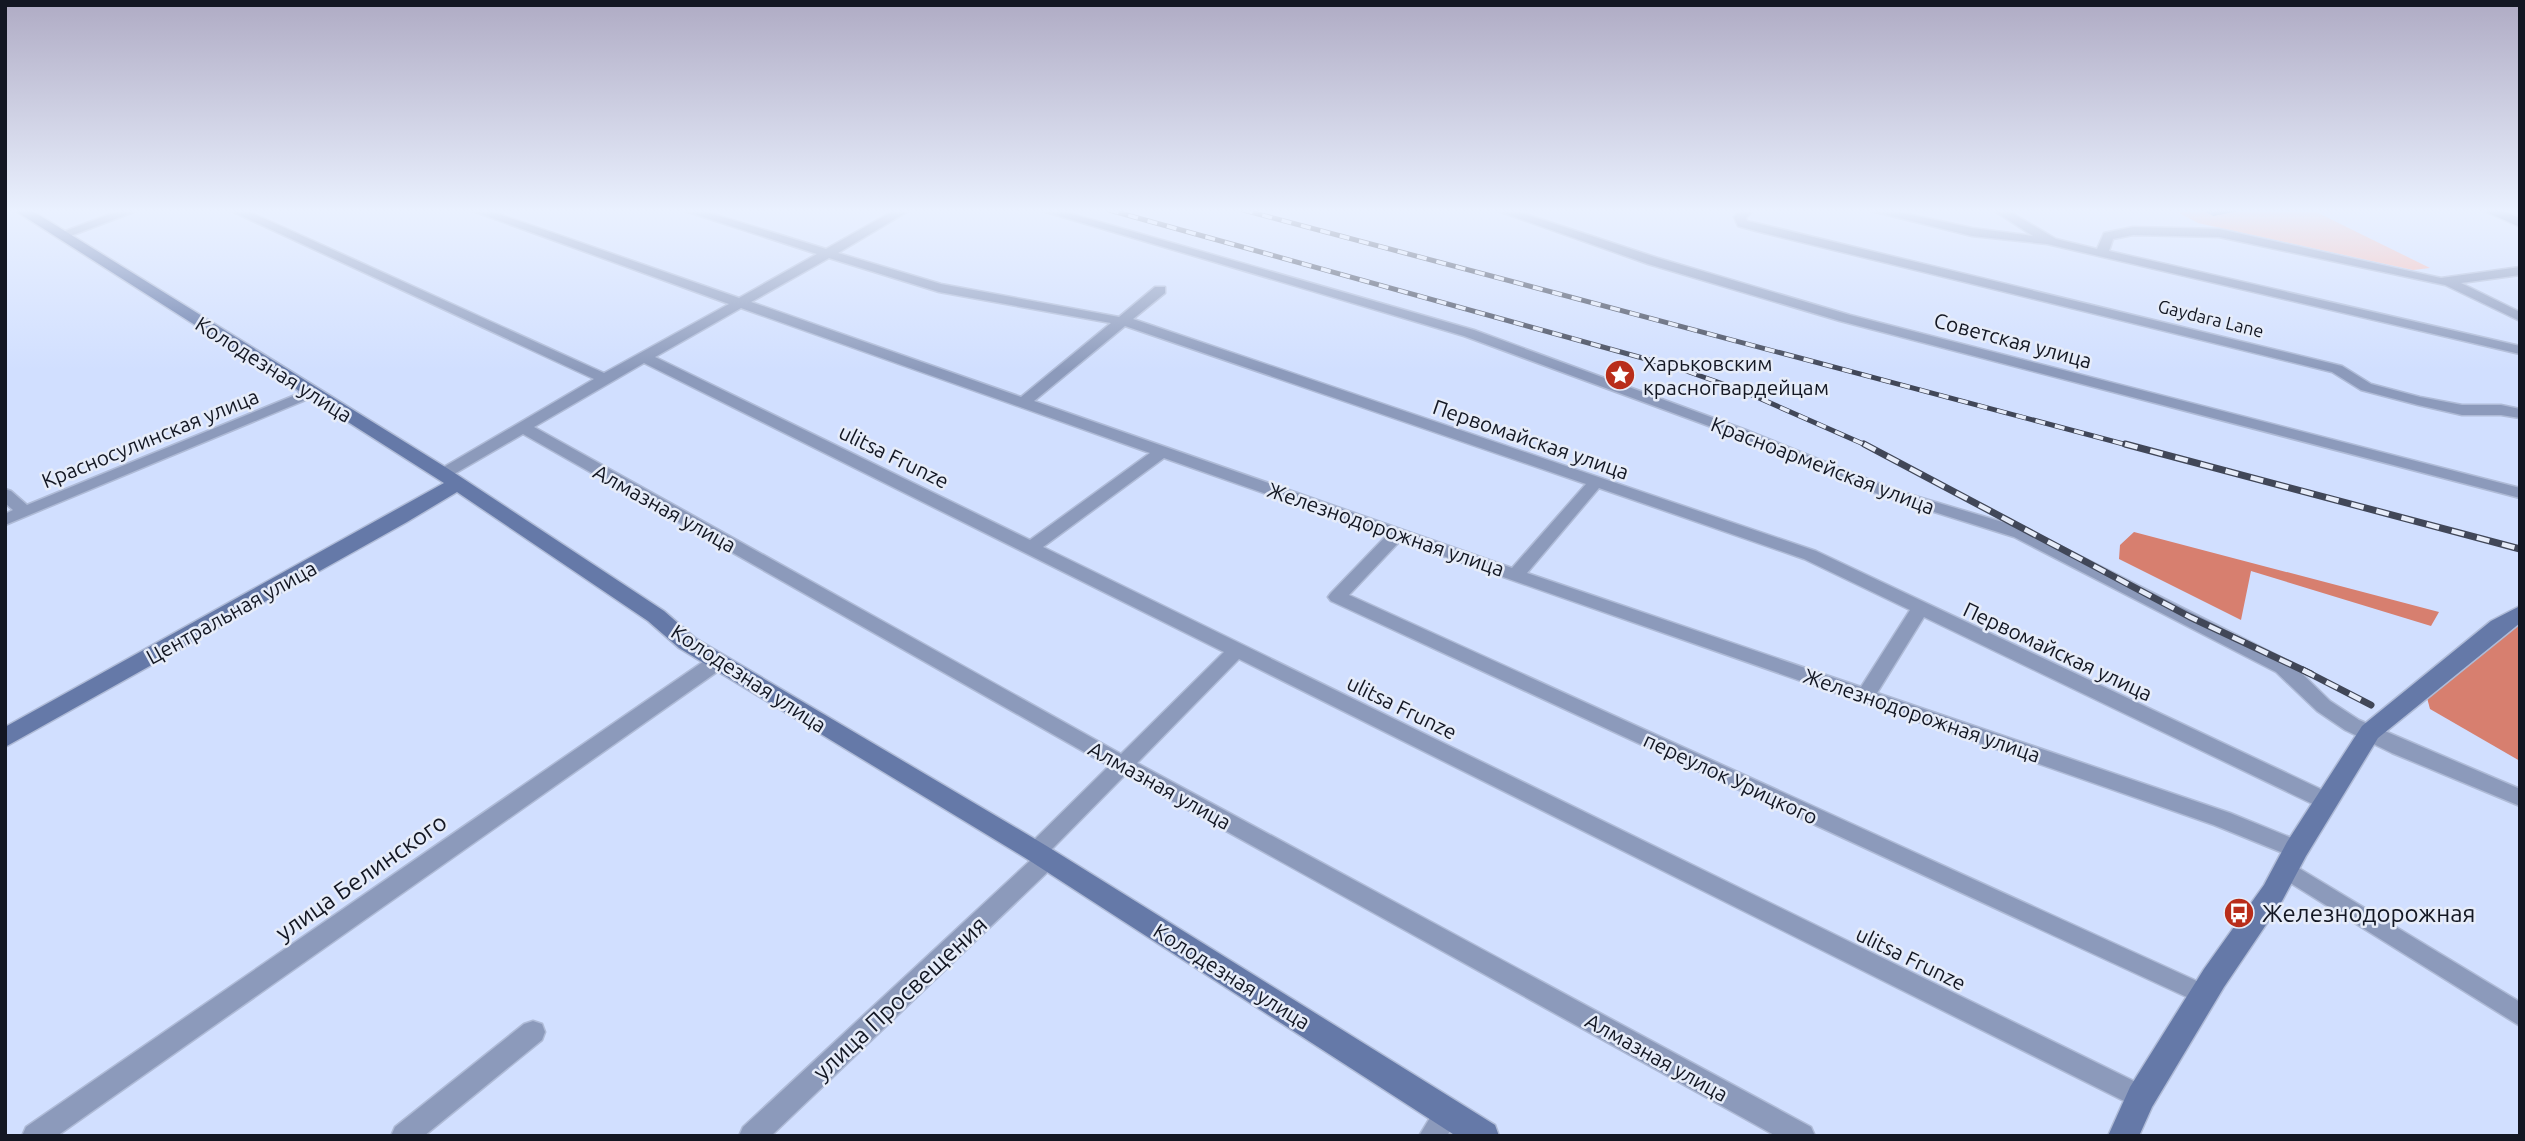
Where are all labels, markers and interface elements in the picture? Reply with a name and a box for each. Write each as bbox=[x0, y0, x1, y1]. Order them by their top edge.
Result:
street label: Gaydara Lane bbox=[2156, 295, 2266, 341]
street label: Советская улица bbox=[1931, 307, 2095, 373]
street label: Колодезная улица bbox=[191, 311, 357, 427]
place label: Харьковским красногвардейцам bbox=[1643, 351, 1829, 399]
place icon: Харьковским красногвардейцам bbox=[1603, 358, 1637, 392]
street label: Красносулинская улица bbox=[38, 383, 262, 493]
street label: Первомайская улица bbox=[1430, 394, 1632, 484]
street label: Красноармейская улица bbox=[1708, 411, 1938, 519]
street label: ulitsa Frunze bbox=[835, 419, 953, 493]
street label: Алмазная улица bbox=[590, 459, 740, 557]
street label: Железнодорожная улица bbox=[1264, 477, 1508, 581]
street label: Центральная улица bbox=[142, 555, 320, 669]
street label: Первомайская улица bbox=[1960, 597, 2156, 705]
street label: Колодезная улица bbox=[667, 619, 831, 737]
street label: Железнодорожная улица bbox=[1800, 663, 2044, 767]
street label: ulitsa Frunze bbox=[1343, 670, 1461, 744]
street label: переулок Урицкого bbox=[1640, 727, 1822, 829]
street label: Алмазная улица bbox=[1085, 736, 1235, 834]
street label: улица Белинского bbox=[270, 808, 452, 946]
bus stop icon: Железнодорожная bbox=[2222, 896, 2256, 930]
place label: Железнодорожная bbox=[2262, 900, 2475, 927]
street label: улица Просвещения bbox=[808, 911, 992, 1085]
street label: Колодезная улица bbox=[1149, 918, 1315, 1034]
street label: ulitsa Frunze bbox=[1852, 921, 1970, 995]
street label: Алмазная улица bbox=[1582, 1008, 1732, 1106]

